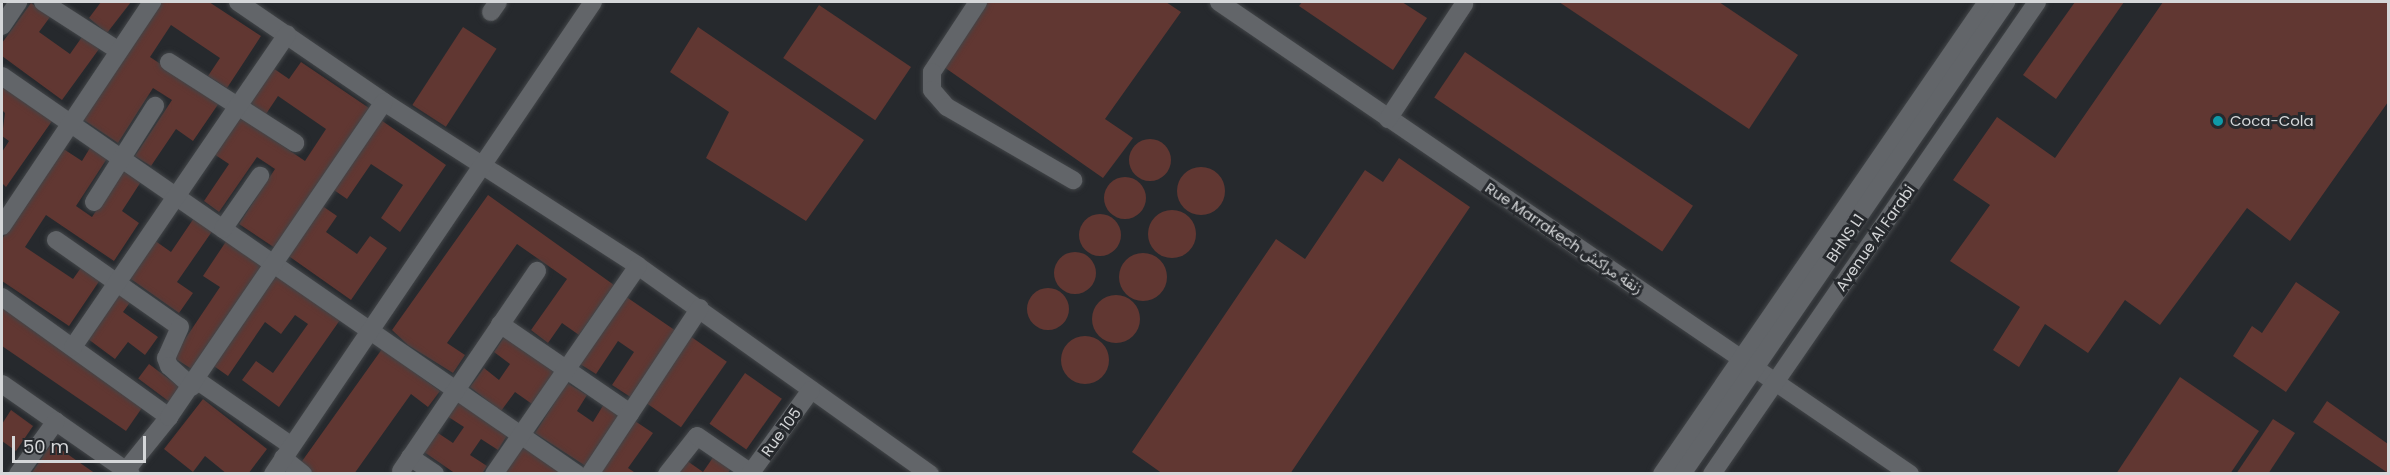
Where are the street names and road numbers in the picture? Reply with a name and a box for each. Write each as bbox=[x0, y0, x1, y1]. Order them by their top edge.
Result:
street label: Rue Marrakech زنقة مراكش bbox=[1482, 178, 1646, 298]
street label: Avenue Al Farabi bbox=[1832, 181, 1918, 295]
street label: BHNS L1 bbox=[1822, 210, 1868, 266]
street label: Rue 105 bbox=[757, 404, 805, 460]

